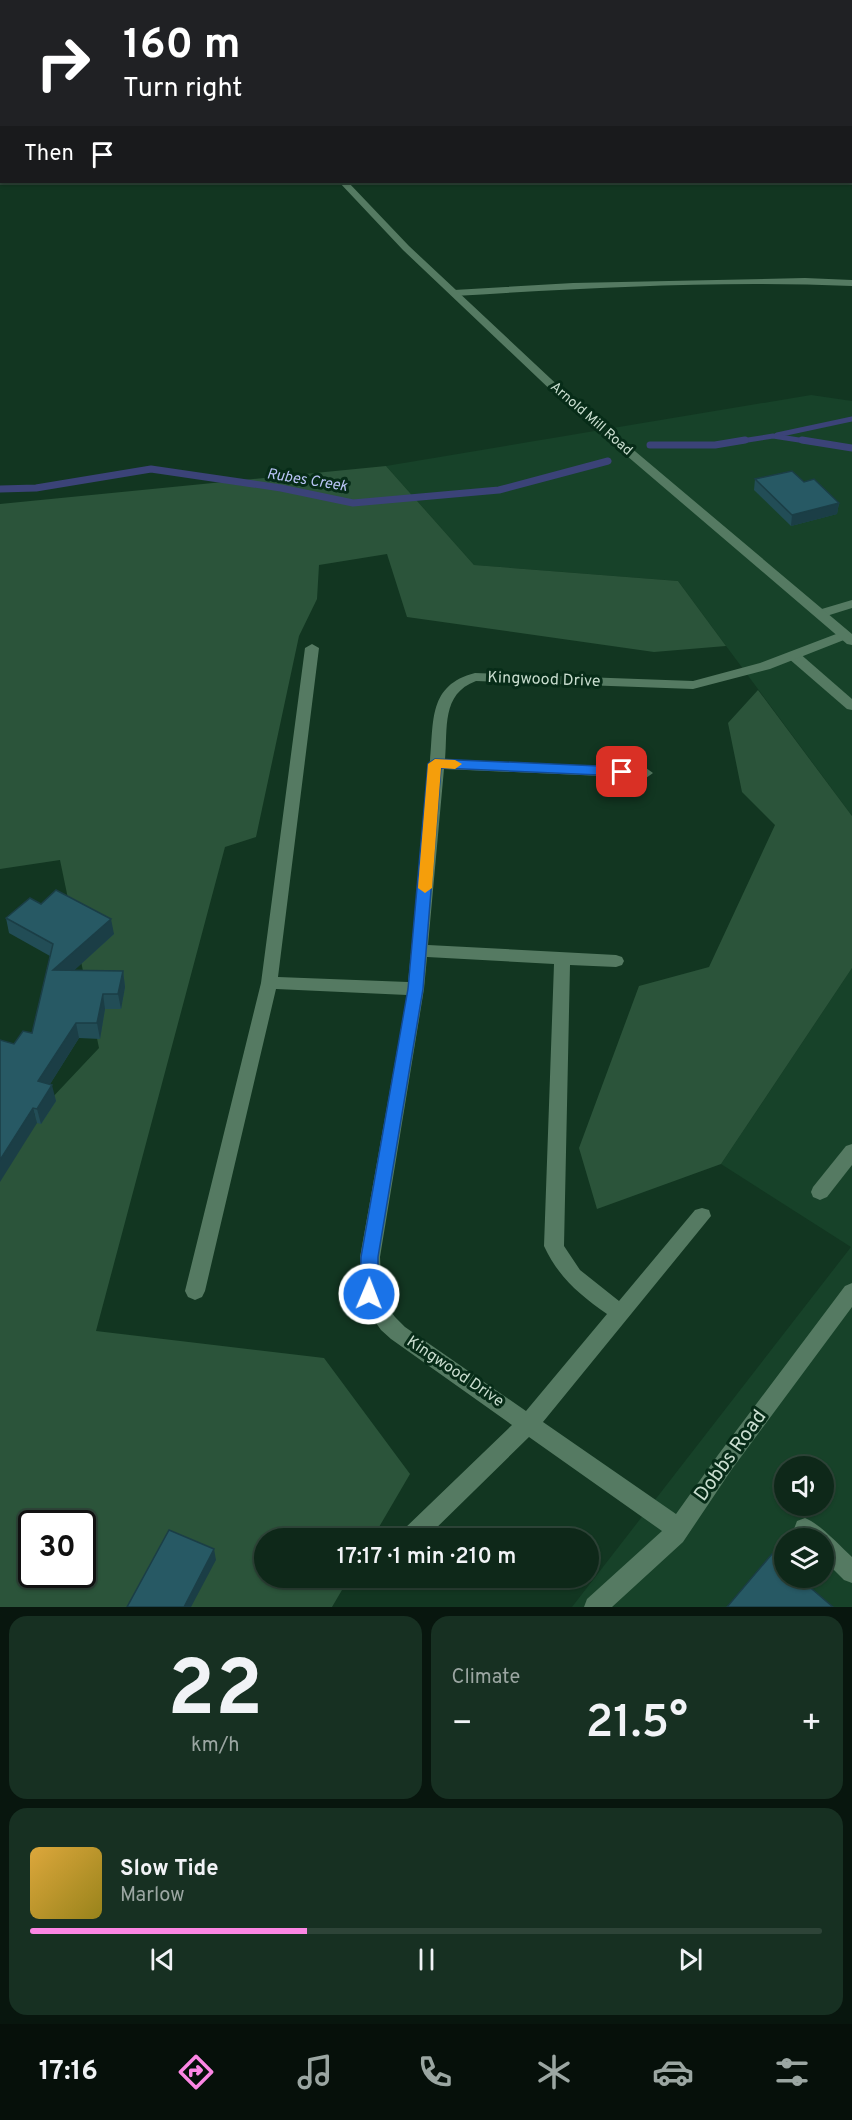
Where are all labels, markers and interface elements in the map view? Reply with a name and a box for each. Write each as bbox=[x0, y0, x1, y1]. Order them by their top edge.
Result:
text: 160 m bbox=[123, 20, 241, 73]
icon: right bbox=[24, 24, 102, 102]
text: Turn right bbox=[123, 72, 242, 106]
icon: arrive bbox=[86, 138, 119, 171]
text: Then bbox=[24, 141, 74, 168]
street label: Arnold Mill Road bbox=[546, 379, 636, 459]
water label: Rubes Creek bbox=[265, 465, 349, 497]
street label: Kingwood Drive bbox=[487, 668, 601, 692]
pin bbox=[596, 746, 647, 797]
icon: arrive bbox=[605, 755, 638, 788]
position arrow bbox=[337, 1262, 401, 1326]
street label: Kingwood Drive bbox=[402, 1332, 508, 1412]
street label: Dobbs Road bbox=[689, 1405, 773, 1507]
map controls bbox=[774, 1456, 834, 1588]
button: sound bbox=[774, 1456, 834, 1516]
speed limit sign: 30 bbox=[18, 1510, 96, 1588]
button: layers bbox=[774, 1528, 834, 1588]
text: 17:17 · 1 min · 210 m bbox=[337, 1544, 516, 1571]
text: 22 bbox=[168, 1644, 263, 1743]
text: Climate bbox=[452, 1665, 520, 1691]
text: 21.5° bbox=[586, 1696, 688, 1753]
text: − bbox=[452, 1704, 473, 1746]
text: + bbox=[801, 1704, 822, 1746]
text: km/h bbox=[191, 1733, 240, 1759]
text: Slow Tide bbox=[120, 1856, 219, 1883]
text: Marlow bbox=[120, 1883, 184, 1909]
icon: previous bbox=[146, 1943, 179, 1976]
icon: pause bbox=[410, 1943, 443, 1976]
icon: next bbox=[674, 1943, 707, 1976]
icon: directions bbox=[175, 2051, 217, 2093]
icon: music bbox=[294, 2051, 336, 2093]
icon: phone bbox=[414, 2051, 456, 2093]
icon: climate bbox=[533, 2051, 575, 2093]
icon: car bbox=[652, 2051, 694, 2093]
icon: filters bbox=[771, 2051, 813, 2093]
text: 17:16 bbox=[39, 2055, 98, 2089]

